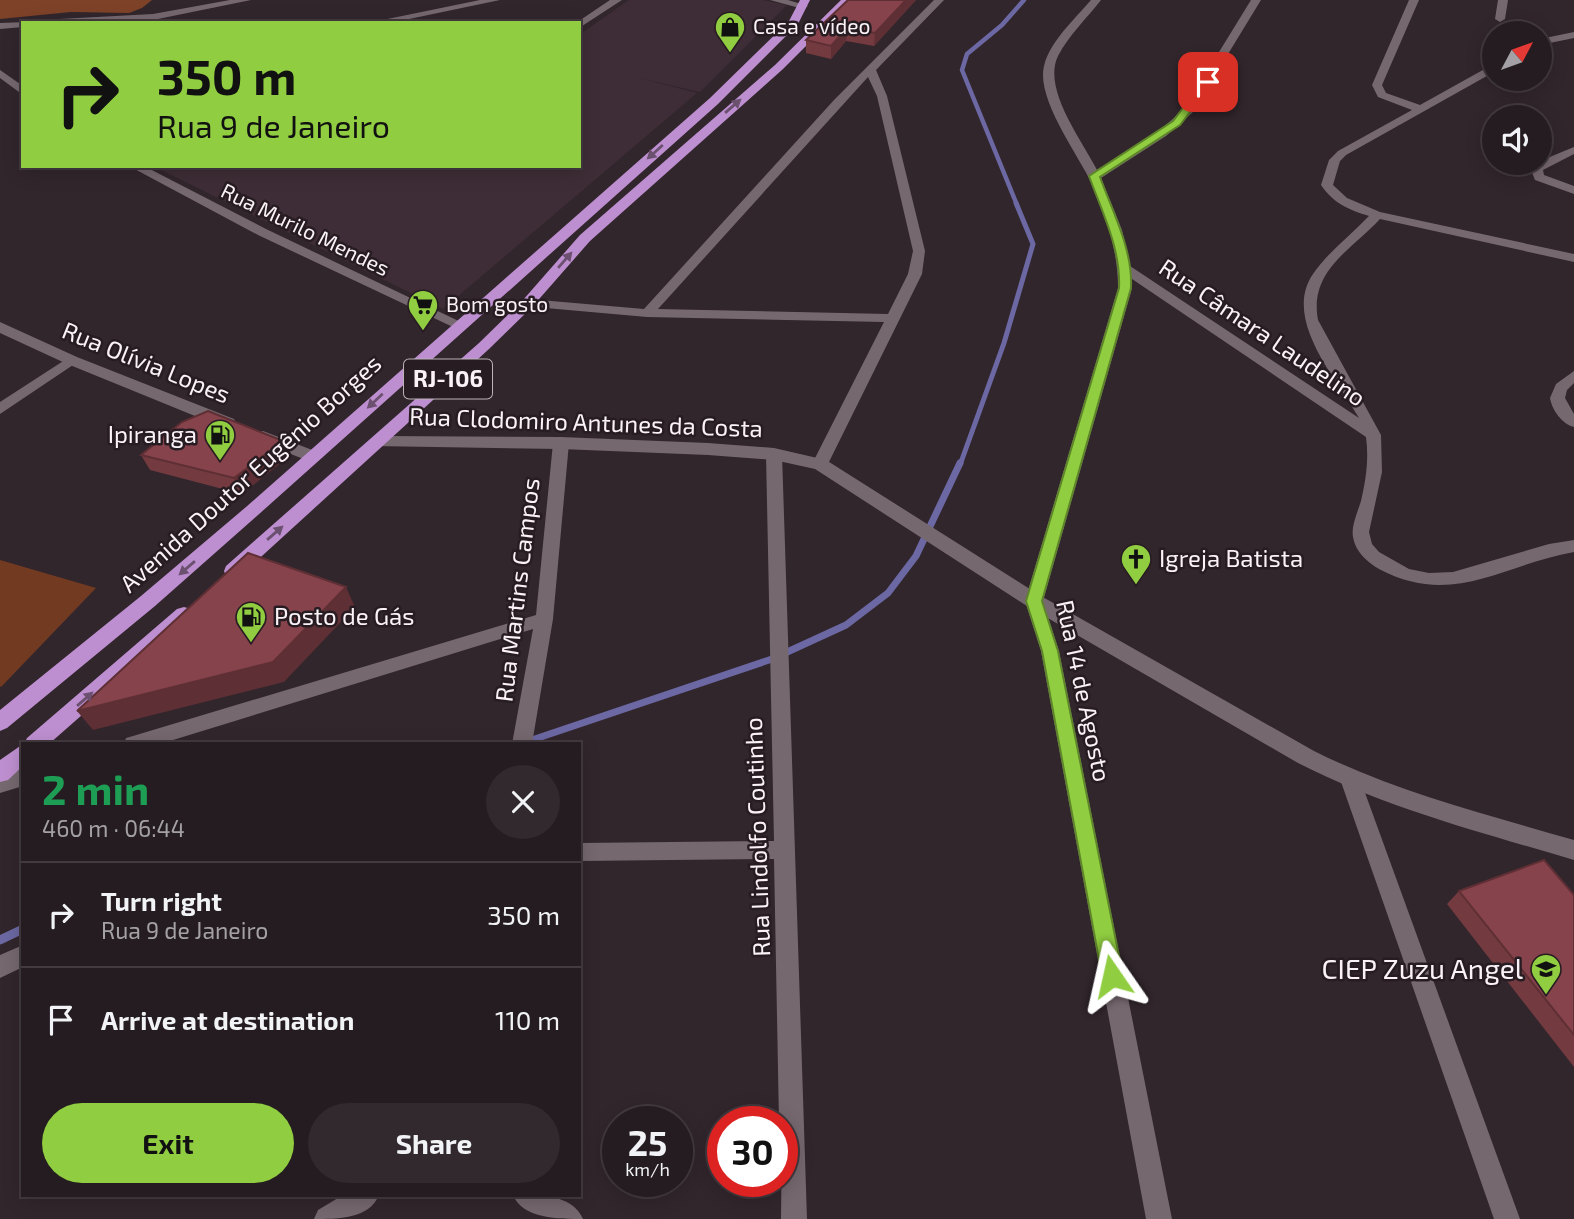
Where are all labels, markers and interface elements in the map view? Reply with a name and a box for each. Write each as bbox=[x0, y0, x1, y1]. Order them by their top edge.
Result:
shop icon: Casa e vídeo bbox=[713, 10, 747, 54]
place label: Casa e vídeo bbox=[753, 13, 870, 38]
north arrow bbox=[1482, 21, 1552, 91]
map controls bbox=[1482, 21, 1552, 175]
text: 350 m bbox=[157, 46, 297, 105]
icon: right bbox=[42, 49, 133, 140]
pin bbox=[1178, 52, 1238, 112]
icon: arrive bbox=[1189, 63, 1227, 101]
one-way arrow bbox=[724, 99, 741, 114]
button: sound bbox=[1482, 105, 1552, 175]
text: Rua 9 de Janeiro bbox=[157, 106, 390, 144]
one-way arrow bbox=[647, 144, 664, 160]
street label: Rua Murilo Mendes bbox=[218, 177, 394, 280]
one-way arrow bbox=[557, 251, 573, 269]
street label: Rua Câmara Laudelino bbox=[1154, 252, 1372, 412]
supermarket icon: Bom gosto bbox=[406, 288, 440, 332]
place label: Bom gosto bbox=[446, 291, 548, 316]
street label: Rua Olívia Lopes bbox=[58, 315, 235, 408]
street label: Avenida Doutor Eugênio Borges bbox=[114, 348, 386, 598]
road number: RJ-106 bbox=[404, 360, 492, 398]
one-way arrow bbox=[366, 393, 384, 409]
street label: Rua Clodomiro Antunes da Costa bbox=[409, 401, 763, 442]
fuel station icon: Ipiranga bbox=[203, 418, 237, 462]
place label: Ipiranga bbox=[108, 419, 197, 448]
street label: Rua Martins Campos bbox=[488, 476, 545, 703]
one-way arrow bbox=[266, 526, 283, 542]
church icon: Igreja Batista bbox=[1119, 542, 1153, 586]
place label: Igreja Batista bbox=[1159, 543, 1303, 572]
one-way arrow bbox=[178, 560, 195, 575]
street label: Rua 14 de Agosto bbox=[1051, 597, 1118, 784]
fuel station icon: Posto de Gás bbox=[234, 600, 268, 644]
place label: Posto de Gás bbox=[274, 601, 414, 630]
one-way arrow bbox=[76, 691, 94, 707]
street label: Rua Lindolfo Coutinho bbox=[738, 717, 775, 957]
text: 2 min bbox=[42, 763, 149, 813]
button: close bbox=[486, 765, 560, 839]
text: 460 m · 06:44 bbox=[42, 814, 185, 842]
text: Turn right bbox=[101, 885, 222, 916]
icon: right bbox=[42, 896, 80, 934]
text: 350 m bbox=[487, 899, 560, 930]
text: Rua 9 de Janeiro bbox=[101, 916, 268, 944]
position arrow bbox=[1075, 939, 1149, 1013]
place label: CIEP Zuzu Angel bbox=[1322, 951, 1524, 985]
school or university icon: CIEP Zuzu Angel bbox=[1529, 952, 1563, 996]
icon: arrive bbox=[42, 1001, 80, 1039]
text: Arrive at destination bbox=[101, 1004, 354, 1035]
text: 110 m bbox=[495, 1004, 560, 1035]
button: Exit bbox=[42, 1103, 294, 1183]
button: Share bbox=[308, 1103, 560, 1183]
speed limit sign: 30 bbox=[707, 1106, 798, 1197]
text: 25 bbox=[628, 1121, 667, 1163]
text: km/h bbox=[625, 1158, 670, 1180]

